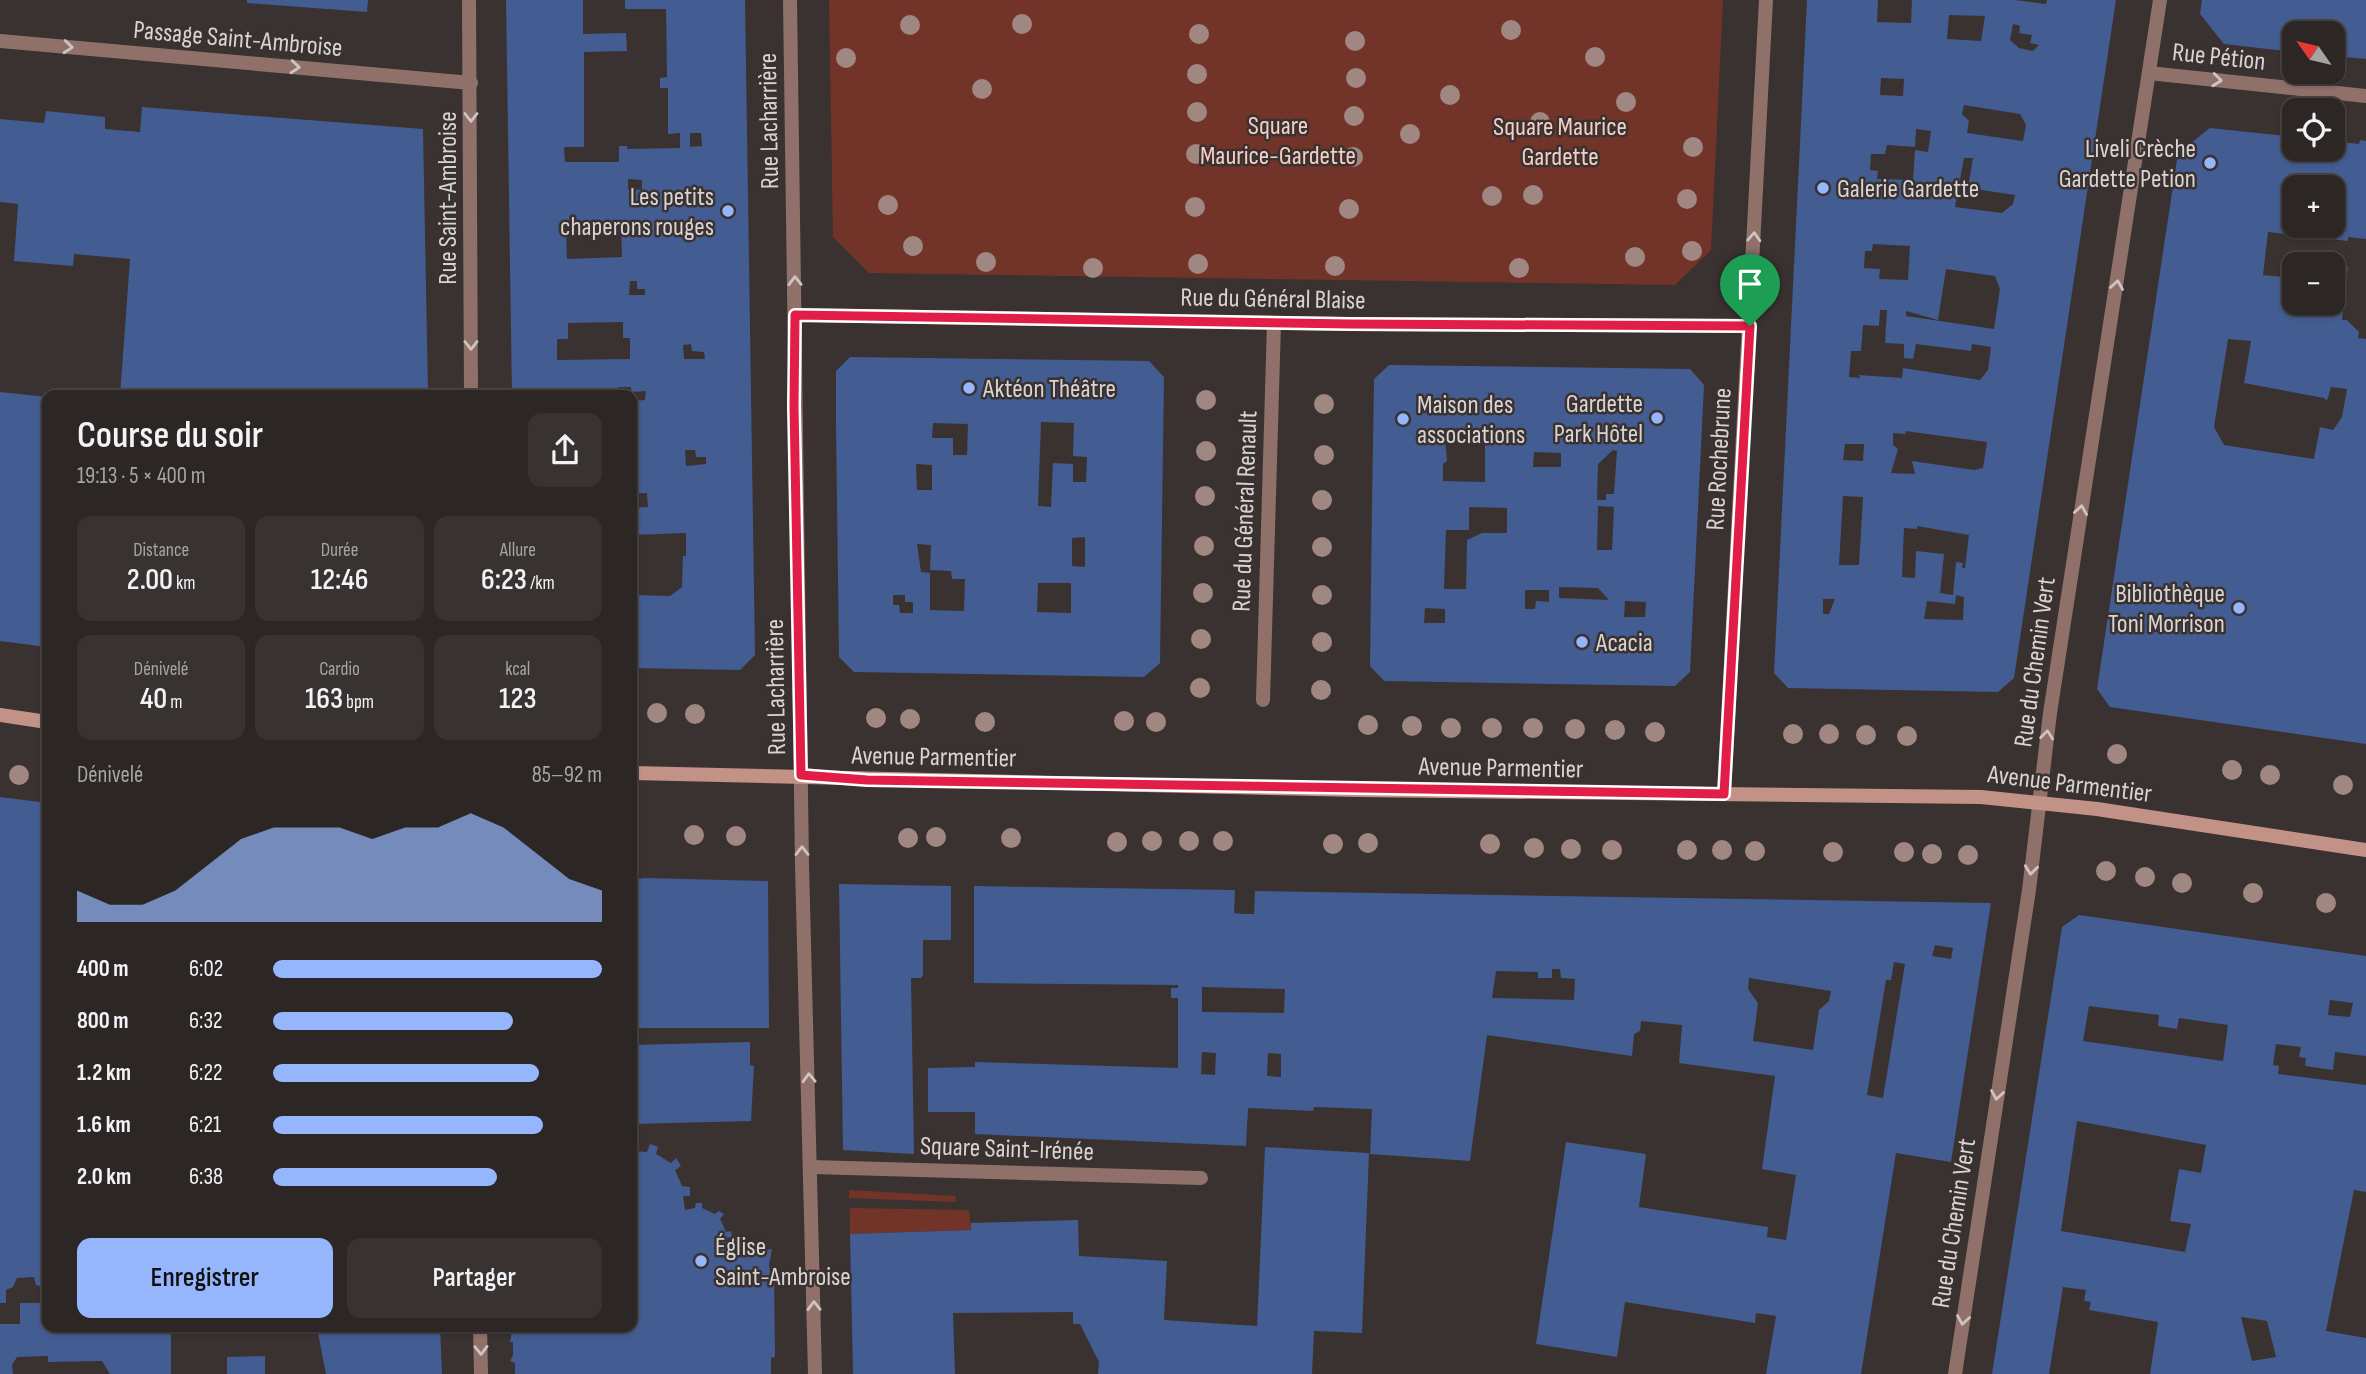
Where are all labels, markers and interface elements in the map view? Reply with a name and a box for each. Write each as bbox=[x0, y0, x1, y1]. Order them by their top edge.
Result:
street label: Passage Saint-Ambroise bbox=[132, 15, 344, 64]
north arrow bbox=[2282, 21, 2345, 84]
map controls bbox=[2282, 21, 2345, 315]
street label: Rue Pétion bbox=[2171, 37, 2267, 78]
one-way arrow bbox=[63, 39, 74, 54]
street label: Rue Lacharrière bbox=[753, 53, 786, 189]
one-way arrow bbox=[289, 59, 300, 74]
one-way arrow bbox=[2211, 73, 2223, 88]
button: locate bbox=[2282, 98, 2345, 161]
street label: Rue Saint-Ambroise bbox=[433, 111, 464, 285]
park label: Square Maurice-Gardette bbox=[1200, 111, 1356, 172]
one-way arrow bbox=[463, 112, 479, 123]
park label: Square Maurice Gardette bbox=[1493, 112, 1627, 173]
place label: Liveli Crèche Gardette Petion bbox=[2059, 134, 2196, 195]
marker: Liveli Crèche Gardette Petion bbox=[2202, 155, 2218, 171]
place label: Galerie Gardette bbox=[1837, 174, 1979, 205]
button: + bbox=[2282, 175, 2345, 238]
marker: Galerie Gardette bbox=[1815, 180, 1831, 196]
place label: Les petits chaperons rouges bbox=[560, 182, 714, 243]
marker: Les petits chaperons rouges bbox=[720, 203, 736, 219]
one-way arrow bbox=[1747, 231, 1762, 242]
button: − bbox=[2282, 252, 2345, 315]
pin bbox=[1720, 254, 1780, 326]
icon: arrive bbox=[1731, 265, 1769, 303]
one-way arrow bbox=[787, 275, 803, 285]
one-way arrow bbox=[2109, 279, 2124, 291]
street label: Rue du Général Blaise bbox=[1180, 282, 1366, 317]
one-way arrow bbox=[463, 340, 479, 350]
place label: Aktéon Théâtre bbox=[982, 374, 1116, 405]
marker: Aktéon Théâtre bbox=[961, 380, 977, 396]
street label: Rue Rochebrune bbox=[1700, 387, 1739, 531]
place label: Gardette Park Hôtel bbox=[1554, 389, 1643, 450]
place label: Maison des associations bbox=[1417, 390, 1525, 451]
street label: Rue du Général Renault bbox=[1226, 410, 1265, 612]
marker: Gardette Park Hôtel bbox=[1649, 410, 1665, 426]
marker: Maison des associations bbox=[1395, 411, 1411, 427]
text: Course du soir bbox=[77, 413, 263, 458]
button: share bbox=[528, 413, 602, 487]
text: 19:13 · 5 × 400 m bbox=[77, 462, 206, 490]
one-way arrow bbox=[2073, 504, 2088, 516]
text: Distance bbox=[133, 539, 189, 562]
text: Durée bbox=[321, 539, 358, 562]
text: Allure bbox=[500, 539, 536, 562]
text: 2.00 bbox=[127, 562, 173, 598]
text: 12:46 bbox=[311, 562, 368, 598]
text: 6:23 bbox=[481, 562, 527, 598]
text: km bbox=[173, 572, 195, 595]
text: /km bbox=[527, 572, 555, 595]
street label: Rue du Chemin Vert bbox=[2008, 575, 2063, 749]
place label: Bibliothèque Toni Morrison bbox=[2108, 579, 2225, 640]
marker: Bibliothèque Toni Morrison bbox=[2231, 600, 2247, 616]
street label: Rue Lacharrière bbox=[760, 619, 793, 755]
place label: Acacia bbox=[1595, 628, 1653, 659]
marker: Acacia bbox=[1574, 634, 1590, 650]
text: Dénivelé bbox=[134, 658, 189, 681]
text: Cardio bbox=[319, 658, 360, 681]
text: kcal bbox=[505, 658, 530, 681]
text: 40 bbox=[140, 681, 167, 717]
text: 163 bbox=[305, 681, 343, 717]
text: 123 bbox=[499, 681, 537, 717]
text: m bbox=[167, 691, 182, 714]
text: bpm bbox=[343, 691, 374, 714]
one-way arrow bbox=[2040, 729, 2055, 741]
street label: Avenue Parmentier bbox=[850, 741, 1017, 774]
street label: Avenue Parmentier bbox=[1417, 752, 1584, 785]
street label: Avenue Parmentier bbox=[1985, 759, 2154, 810]
text: Dénivelé bbox=[77, 761, 143, 789]
text: 85–92 m bbox=[532, 761, 602, 789]
one-way arrow bbox=[794, 845, 810, 856]
one-way arrow bbox=[2024, 864, 2039, 876]
text: 400 m bbox=[77, 955, 128, 983]
text: 6:02 bbox=[189, 955, 223, 983]
text: 800 m bbox=[77, 1007, 129, 1035]
text: 6:32 bbox=[189, 1007, 223, 1035]
text: 1.2 km bbox=[77, 1059, 131, 1087]
text: 6:22 bbox=[189, 1059, 222, 1087]
one-way arrow bbox=[801, 1073, 816, 1084]
one-way arrow bbox=[1990, 1089, 2005, 1101]
text: 1.6 km bbox=[77, 1111, 131, 1139]
text: 6:21 bbox=[189, 1111, 221, 1139]
street label: Square Saint-Irénée bbox=[919, 1131, 1094, 1168]
street label: Rue du Chemin Vert bbox=[1926, 1136, 1983, 1310]
text: 2.0 km bbox=[77, 1163, 131, 1191]
text: 6:38 bbox=[189, 1163, 223, 1191]
place label: Église Saint-Ambroise bbox=[715, 1232, 851, 1293]
button: Enregistrer bbox=[77, 1238, 333, 1318]
button: Partager bbox=[347, 1238, 602, 1318]
marker: Église Saint-Ambroise bbox=[693, 1253, 709, 1269]
one-way arrow bbox=[806, 1300, 822, 1311]
one-way arrow bbox=[1956, 1314, 1971, 1326]
one-way arrow bbox=[473, 1345, 489, 1356]

